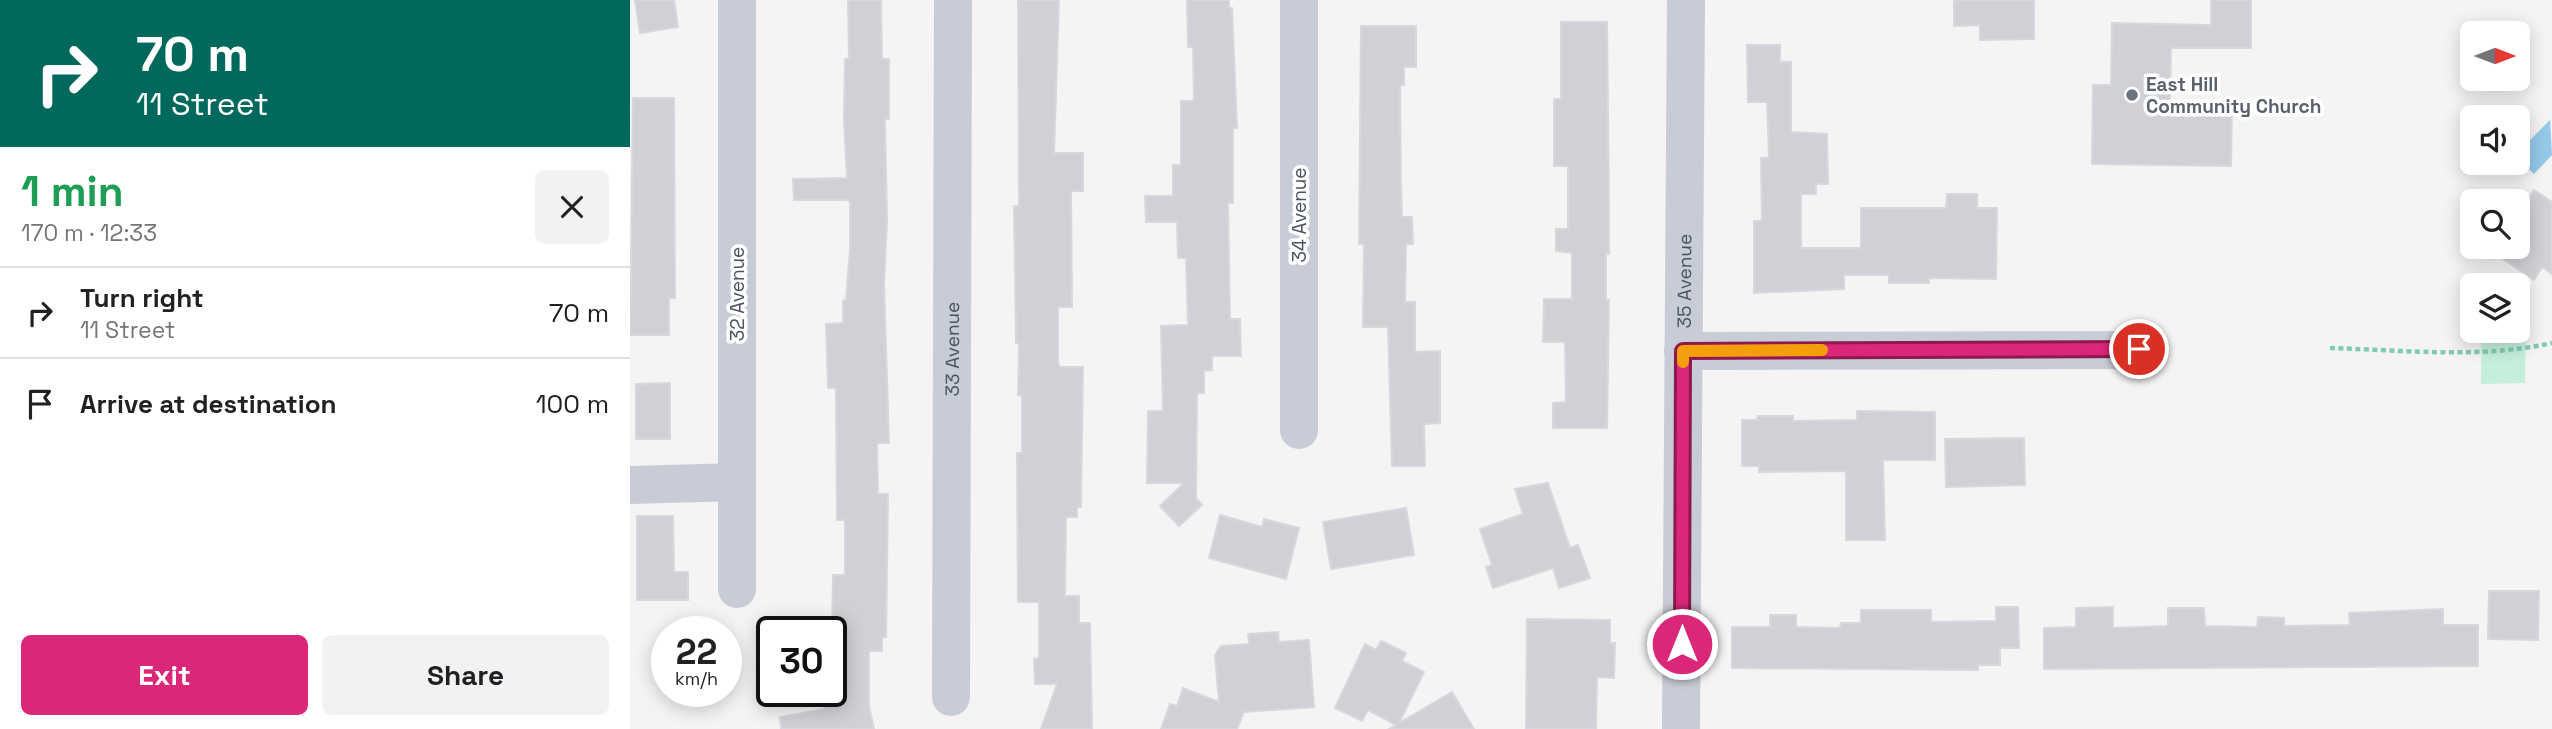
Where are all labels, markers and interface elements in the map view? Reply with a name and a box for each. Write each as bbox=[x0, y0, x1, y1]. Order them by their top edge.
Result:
north arrow bbox=[2460, 21, 2530, 91]
map controls bbox=[2460, 21, 2530, 343]
text: 70 m bbox=[136, 23, 249, 85]
icon: right bbox=[21, 28, 112, 119]
place label: East Hill Community Church bbox=[2146, 72, 2321, 119]
text: 11 Street bbox=[136, 84, 269, 124]
marker: East Hill Community Church bbox=[2124, 87, 2140, 103]
button: sound bbox=[2460, 105, 2530, 175]
text: 1 min bbox=[21, 165, 124, 218]
street label: 34 Avenue bbox=[1287, 167, 1312, 263]
button: close bbox=[535, 170, 609, 244]
button: search bbox=[2460, 189, 2530, 259]
text: 170 m · 12:33 bbox=[21, 218, 157, 248]
street label: 35 Avenue bbox=[1671, 234, 1697, 328]
street label: 32 Avenue bbox=[725, 247, 750, 341]
button: layers bbox=[2460, 273, 2530, 343]
text: Turn right bbox=[80, 281, 204, 315]
icon: right bbox=[21, 294, 59, 332]
text: 70 m bbox=[549, 296, 609, 330]
street label: 33 Avenue bbox=[939, 302, 965, 396]
text: 11 Street bbox=[80, 315, 175, 345]
pin bbox=[2109, 319, 2169, 379]
icon: arrive bbox=[2120, 330, 2158, 368]
icon: arrive bbox=[21, 385, 59, 423]
text: Arrive at destination bbox=[80, 387, 337, 421]
text: 100 m bbox=[536, 387, 609, 421]
position arrow bbox=[1645, 607, 1719, 681]
speed limit sign: 30 bbox=[756, 616, 847, 707]
text: 22 bbox=[676, 630, 717, 674]
button: Exit bbox=[21, 635, 308, 715]
button: Share bbox=[322, 635, 609, 715]
text: km/h bbox=[675, 667, 718, 690]

